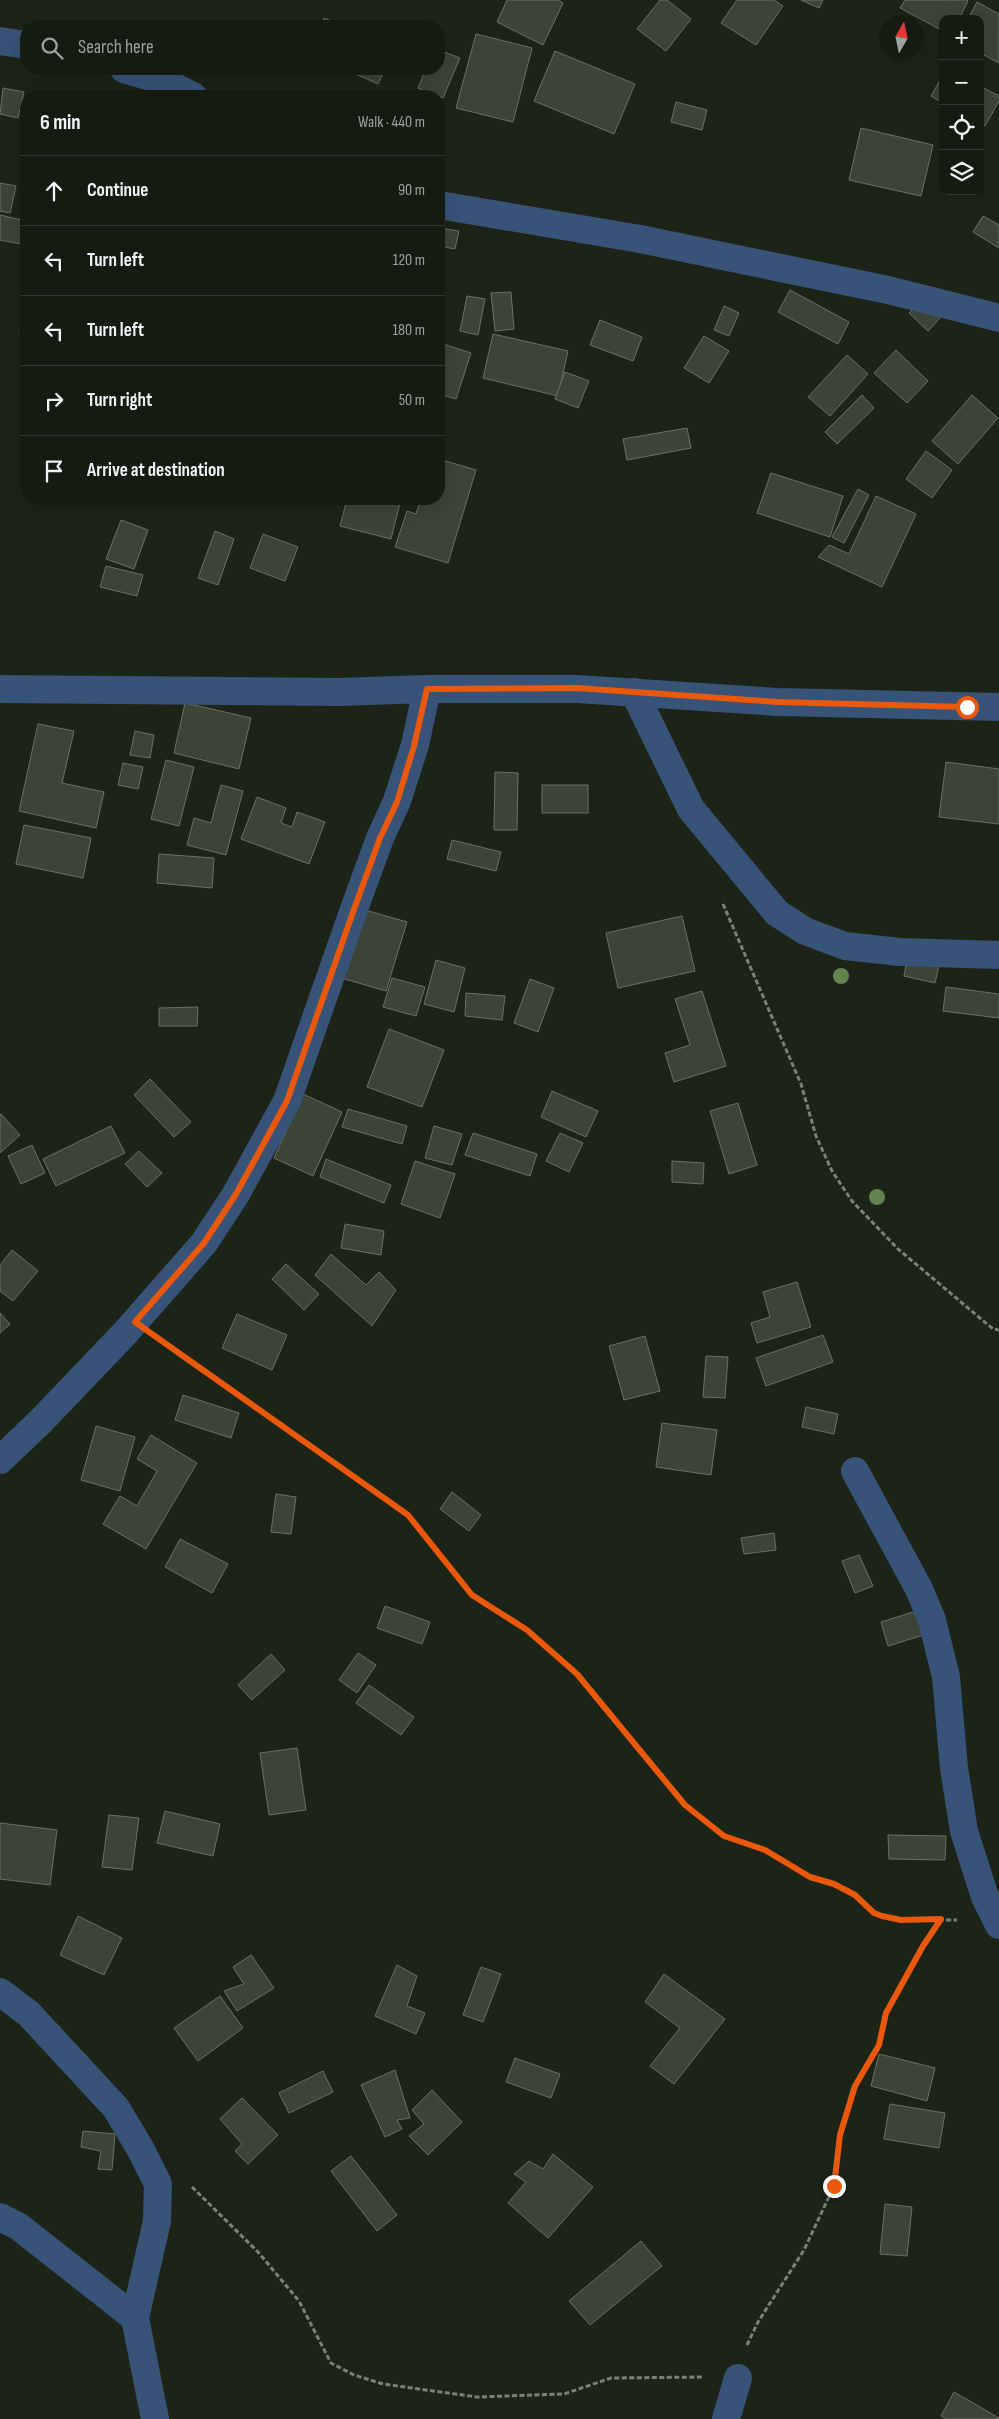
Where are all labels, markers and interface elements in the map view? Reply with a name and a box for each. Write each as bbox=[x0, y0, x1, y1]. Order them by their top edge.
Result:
north arrow bbox=[879, 15, 924, 60]
map controls bbox=[939, 15, 984, 195]
button: + bbox=[939, 15, 984, 60]
search box bbox=[20, 20, 445, 75]
icon: search bbox=[38, 34, 66, 62]
text: Search here bbox=[78, 36, 154, 59]
button: − bbox=[939, 60, 984, 105]
button: locate bbox=[939, 105, 984, 150]
text: 6 min bbox=[40, 110, 81, 135]
text: Walk · 440 m bbox=[358, 113, 425, 132]
button: layers bbox=[939, 150, 984, 195]
icon: ahead bbox=[40, 177, 68, 205]
text: Continue bbox=[87, 179, 148, 202]
text: 90 m bbox=[398, 181, 425, 200]
icon: left bbox=[40, 247, 68, 275]
text: Turn left bbox=[87, 249, 144, 272]
text: 120 m bbox=[393, 251, 425, 270]
icon: left bbox=[40, 317, 68, 345]
text: Turn left bbox=[87, 319, 144, 342]
text: 180 m bbox=[392, 321, 425, 340]
icon: right bbox=[40, 387, 68, 415]
text: Turn right bbox=[87, 389, 152, 412]
text: 50 m bbox=[399, 391, 425, 410]
icon: arrive bbox=[40, 457, 68, 485]
text: Arrive at destination bbox=[87, 459, 225, 482]
route start bbox=[956, 696, 979, 719]
route end bbox=[823, 2175, 846, 2198]

